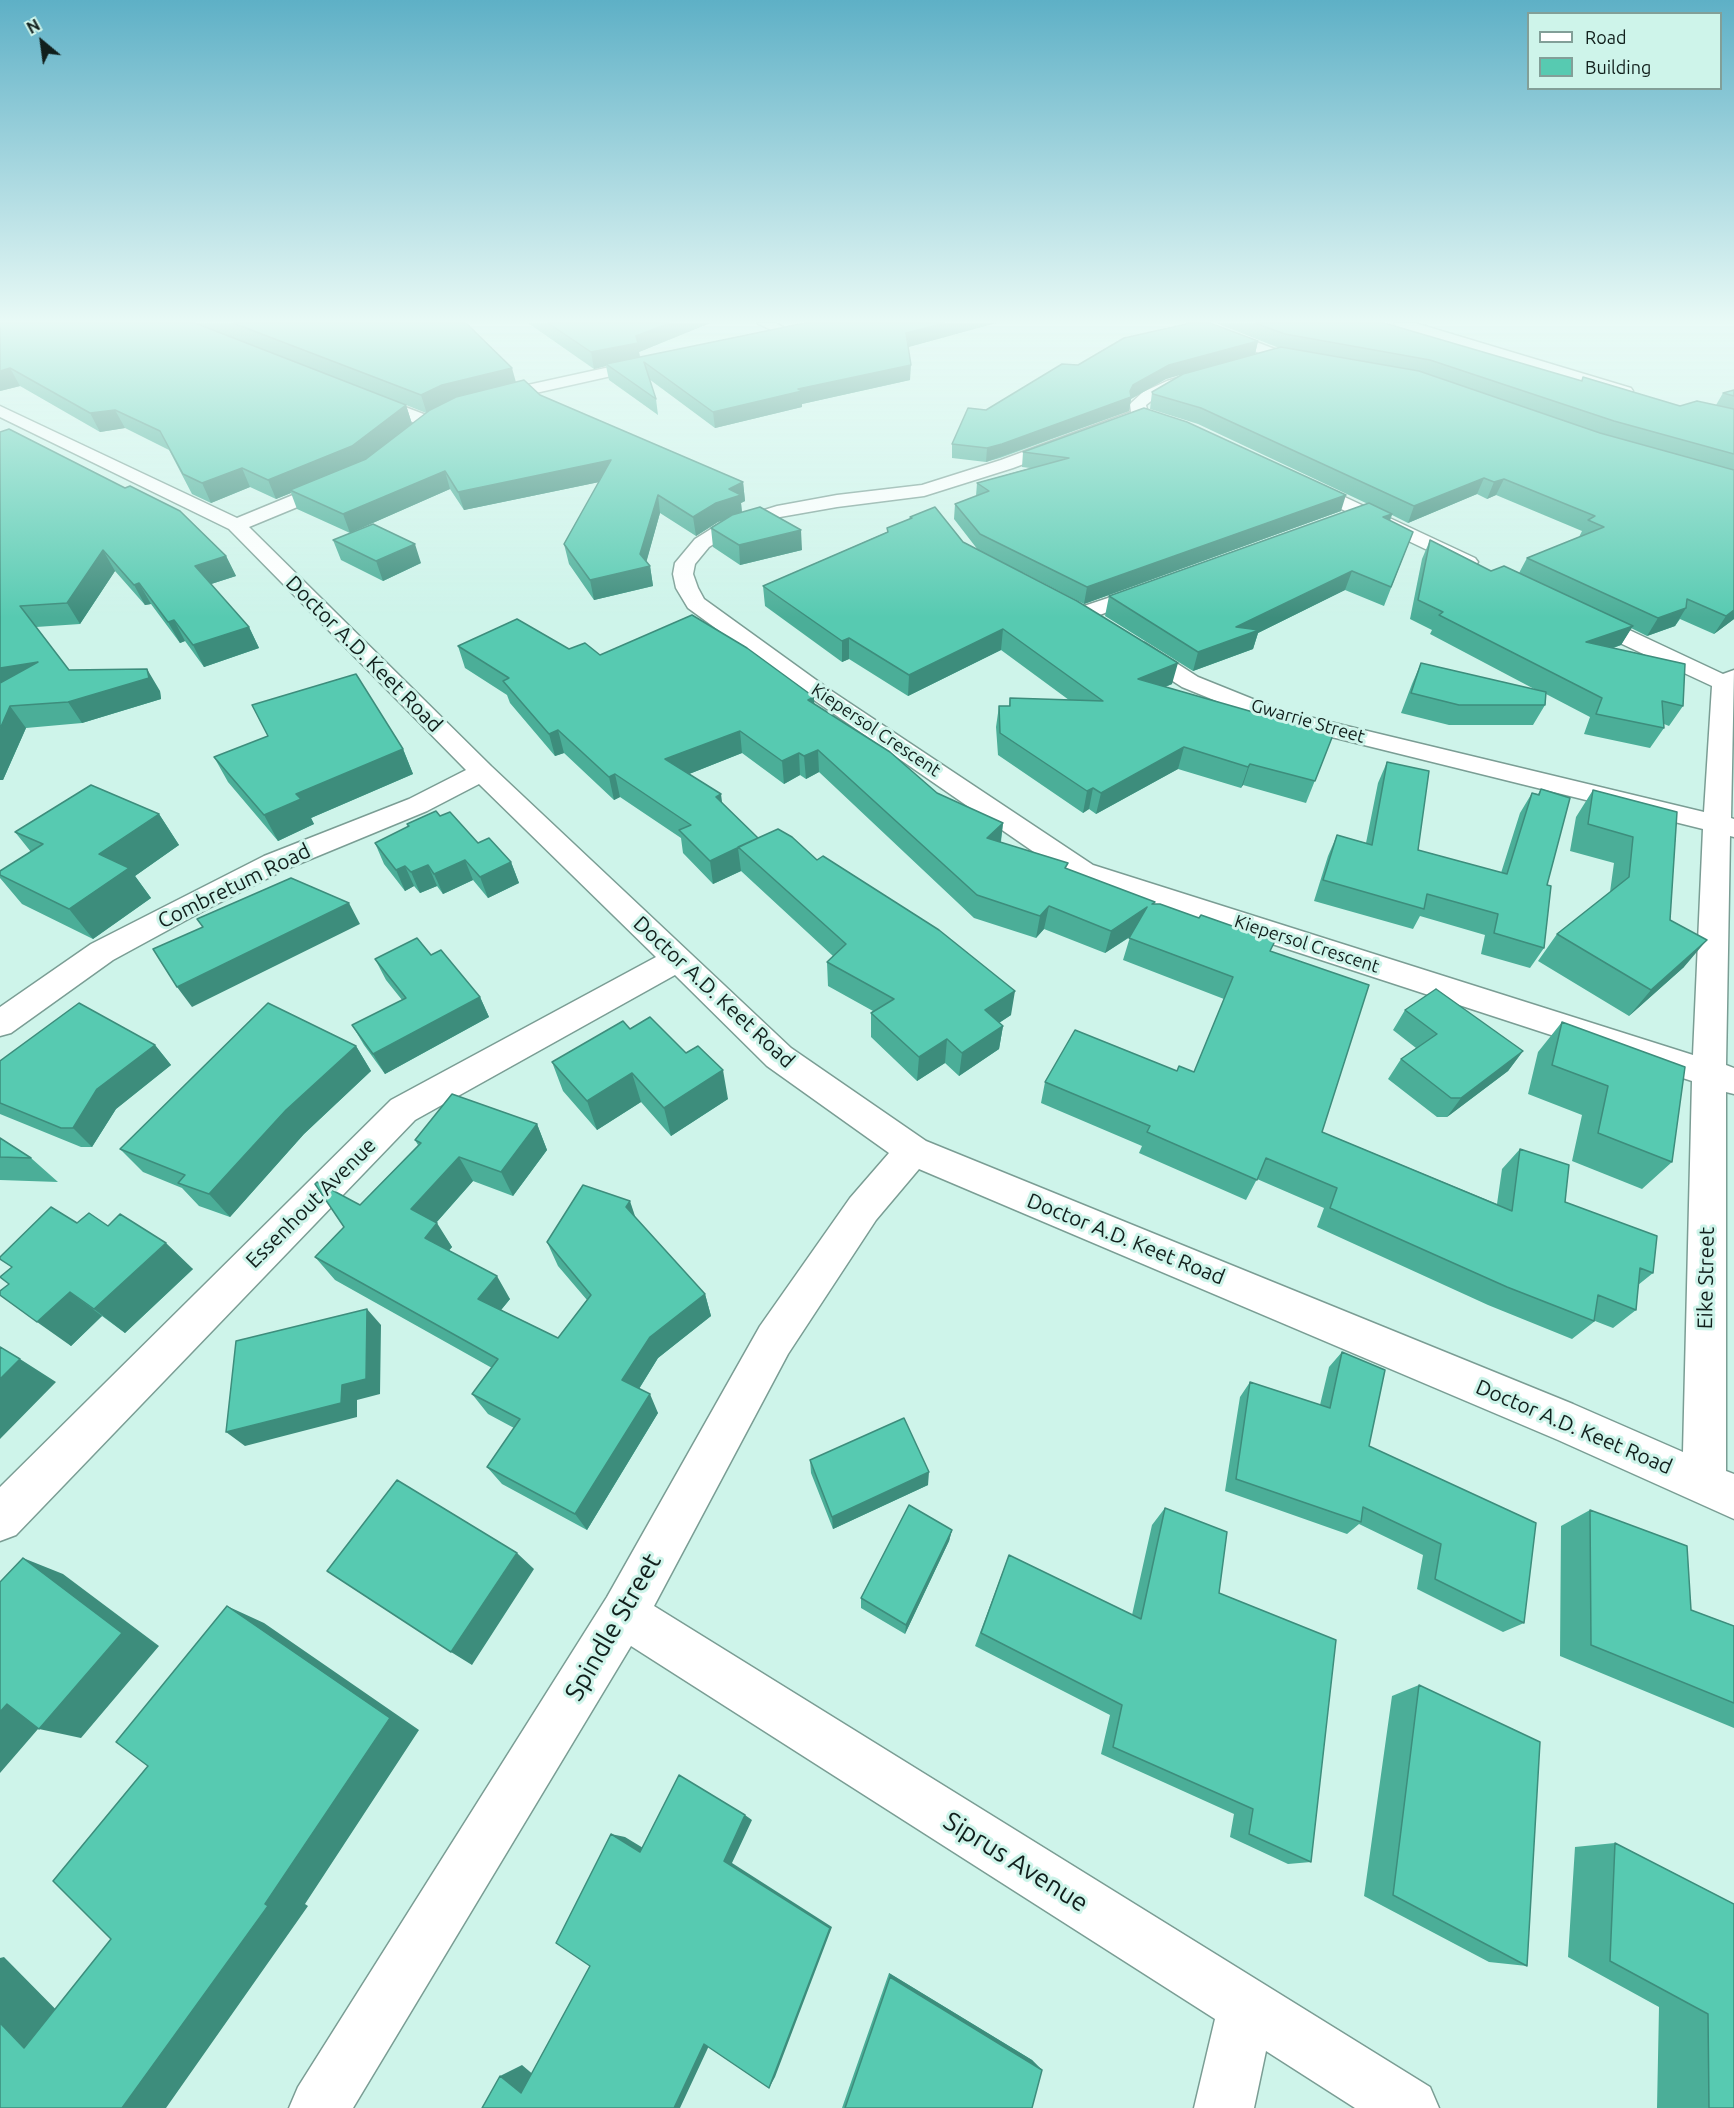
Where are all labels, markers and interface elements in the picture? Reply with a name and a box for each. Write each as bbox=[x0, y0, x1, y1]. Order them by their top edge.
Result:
north arrow bbox=[12, 12, 72, 72]
legend bbox=[1527, 12, 1722, 90]
text: N bbox=[24, 15, 43, 37]
text: Road bbox=[1585, 27, 1627, 47]
text: Building bbox=[1585, 57, 1651, 77]
street label: Doctor A.D. Keet Road bbox=[281, 571, 447, 737]
street label: Kiepersol Crescent bbox=[807, 679, 945, 781]
street label: Gwarrie Street bbox=[1249, 694, 1367, 748]
street label: Combretum Road bbox=[154, 838, 314, 934]
street label: Kiepersol Crescent bbox=[1232, 910, 1382, 978]
street label: Doctor A.D. Keet Road bbox=[628, 911, 800, 1073]
street label: Essenhout Avenue bbox=[241, 1133, 381, 1273]
street label: Doctor A.D. Keet Road bbox=[1023, 1188, 1229, 1290]
street label: Eike Street bbox=[1693, 1227, 1719, 1329]
street label: Doctor A.D. Keet Road bbox=[1472, 1374, 1676, 1480]
street label: Spindle Street bbox=[558, 1548, 668, 1706]
street label: Siprus Avenue bbox=[938, 1805, 1094, 1919]

